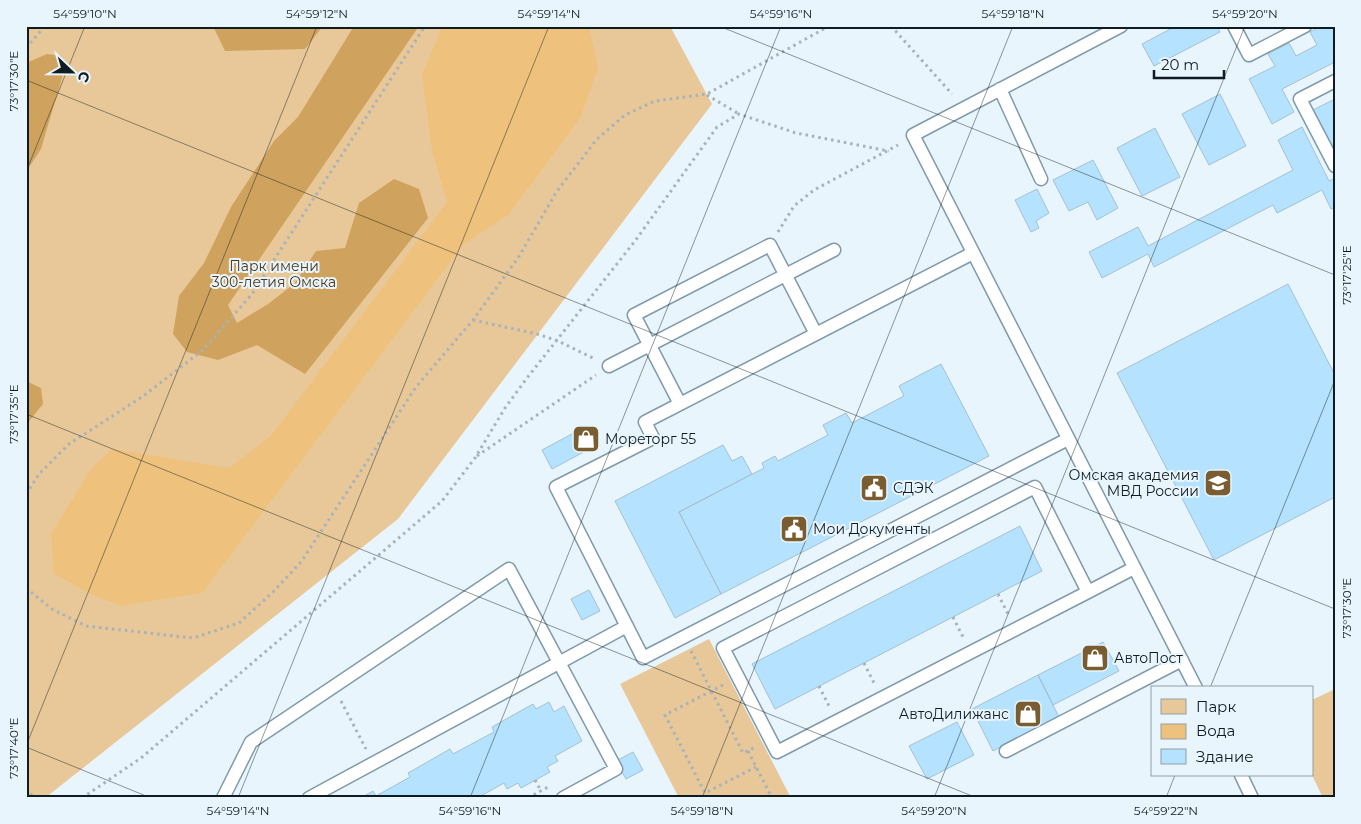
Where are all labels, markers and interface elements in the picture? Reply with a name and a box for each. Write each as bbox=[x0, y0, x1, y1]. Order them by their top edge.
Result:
text: 54°59'10"N bbox=[53, 6, 117, 21]
text: 54°59'12"N bbox=[286, 6, 348, 21]
text: 54°59'14"N bbox=[518, 6, 580, 21]
text: 54°59'16"N bbox=[750, 6, 812, 21]
text: 54°59'18"N bbox=[982, 6, 1044, 21]
text: 54°59'20"N bbox=[1212, 6, 1278, 21]
north arrow bbox=[48, 48, 98, 98]
scale bar bbox=[1154, 48, 1224, 80]
text: 73°17'30"E bbox=[6, 51, 21, 111]
text: 20 m bbox=[1161, 55, 1199, 74]
text: С bbox=[74, 69, 94, 85]
text: 73°17'25"E bbox=[1339, 245, 1354, 305]
park label: Парк имени 300-летия Омска bbox=[212, 257, 336, 291]
text: 73°17'35"E bbox=[6, 384, 21, 444]
shop icon: Мореторг 55 bbox=[571, 424, 601, 454]
place label: Мореторг 55 bbox=[605, 430, 696, 448]
place label: Омская академия МВД России bbox=[1069, 466, 1199, 500]
school or university icon: Омская академия МВД России bbox=[1203, 468, 1233, 498]
public building icon: СДЭК bbox=[859, 473, 889, 503]
place label: СДЭК bbox=[893, 479, 934, 497]
public building icon: Мои Документы bbox=[779, 514, 809, 544]
place label: Мои Документы bbox=[813, 520, 931, 538]
text: 73°17'30"E bbox=[1339, 578, 1354, 638]
shop icon: АвтоПост bbox=[1080, 643, 1110, 673]
place label: АвтоПост bbox=[1114, 649, 1183, 667]
legend bbox=[1151, 686, 1314, 776]
text: Парк bbox=[1196, 697, 1236, 716]
shop icon: АвтоДилижанс bbox=[1013, 699, 1043, 729]
place label: АвтоДилижанс bbox=[899, 705, 1009, 723]
text: 73°17'40"E bbox=[6, 717, 21, 779]
text: Вода bbox=[1196, 721, 1235, 740]
text: Здание bbox=[1196, 747, 1254, 766]
text: 54°59'14"N bbox=[207, 803, 269, 818]
text: 54°59'16"N bbox=[439, 803, 501, 818]
text: 54°59'18"N bbox=[671, 803, 733, 818]
text: 54°59'20"N bbox=[901, 803, 967, 818]
text: 54°59'22"N bbox=[1134, 803, 1198, 818]

